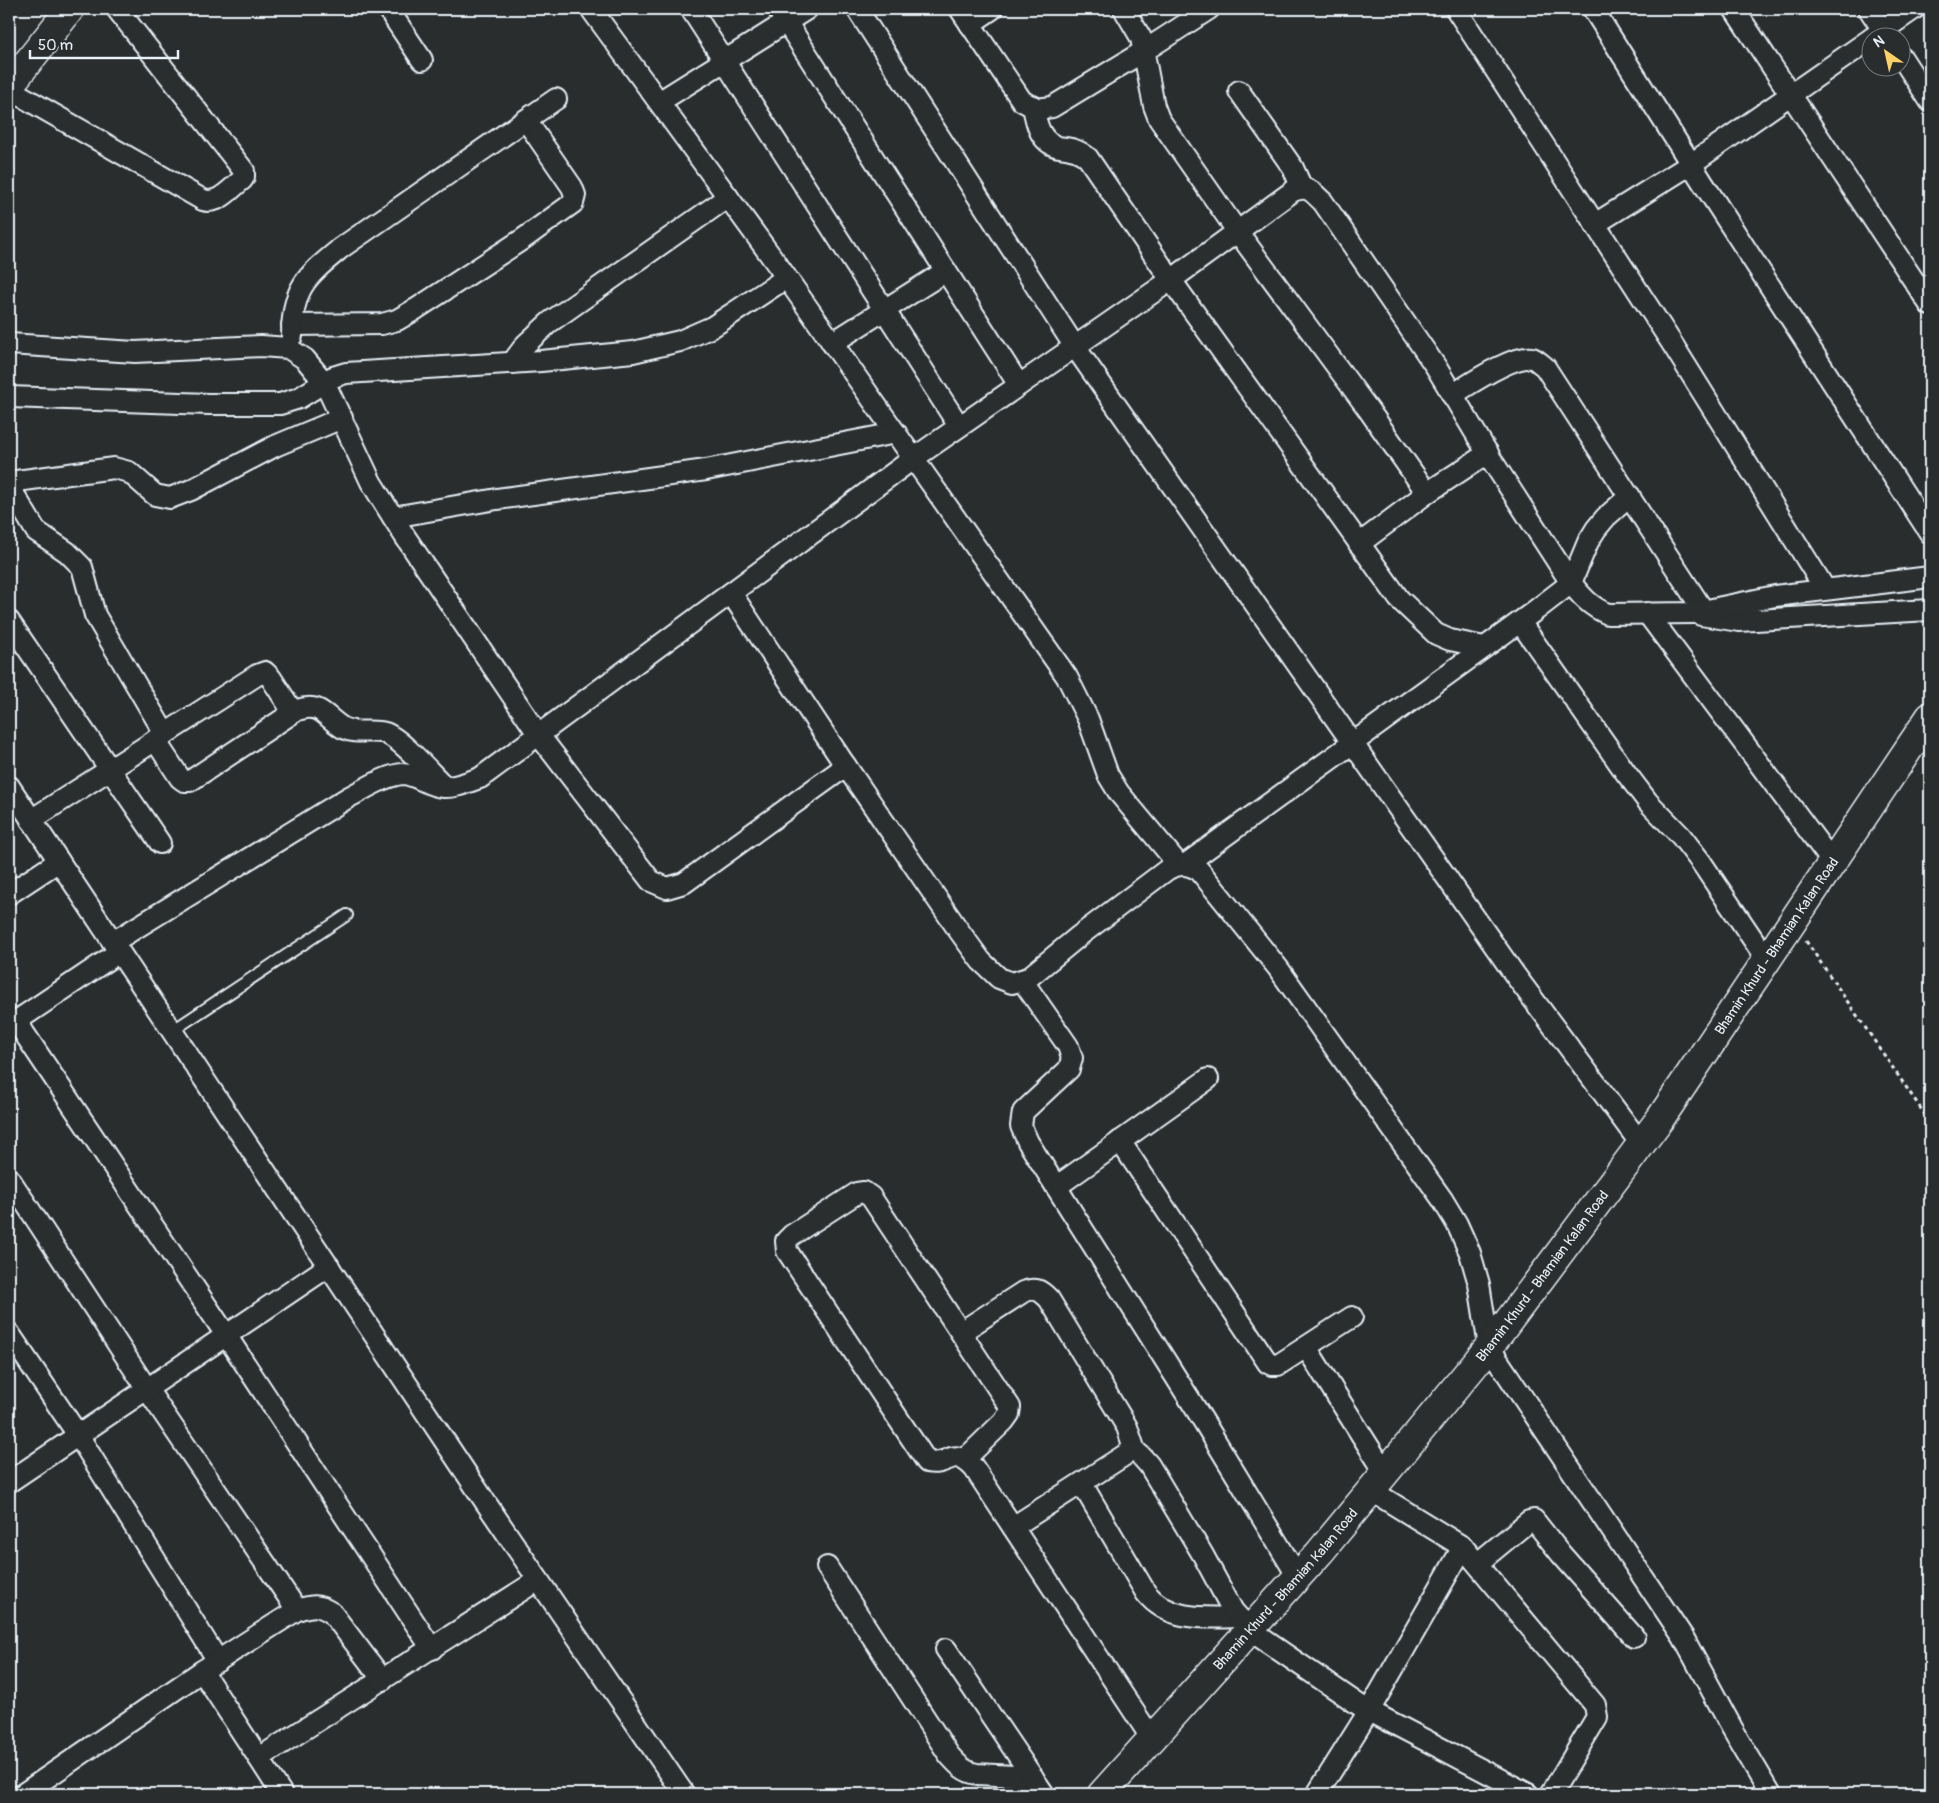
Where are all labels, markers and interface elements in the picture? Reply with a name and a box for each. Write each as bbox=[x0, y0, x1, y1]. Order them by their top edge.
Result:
scale bar bbox=[30, 28, 178, 60]
north arrow bbox=[1862, 28, 1912, 78]
text: N bbox=[1870, 32, 1888, 51]
text: 50 m bbox=[38, 36, 73, 55]
street label: Bhamin Khurd - Bhamian Kalan Road bbox=[1711, 854, 1842, 1038]
street label: Bhamin Khurd - Bhamian Kalan Road bbox=[1472, 1187, 1612, 1365]
street label: Bhamin Khurd - Bhamian Kalan Road bbox=[1209, 1505, 1361, 1673]

